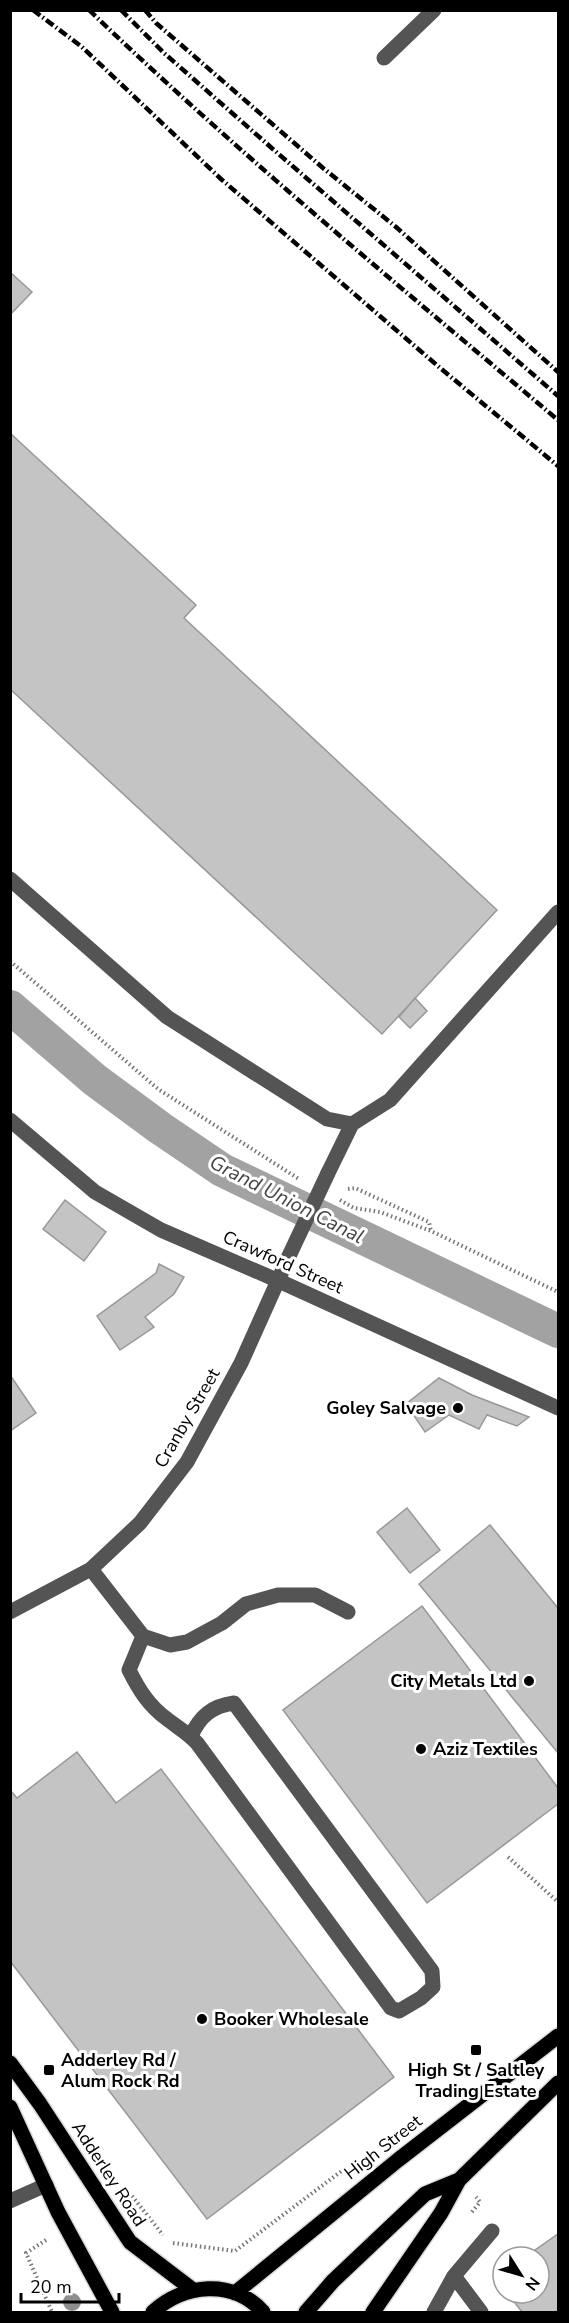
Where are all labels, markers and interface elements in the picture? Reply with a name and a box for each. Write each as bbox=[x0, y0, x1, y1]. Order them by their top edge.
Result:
water label: Grand Union Canal bbox=[205, 1149, 369, 1250]
street label: Crawford Street bbox=[219, 1225, 348, 1300]
street label: Cranby Street bbox=[149, 1363, 226, 1472]
place label: Goley Salvage bbox=[326, 1396, 446, 1420]
marker: Goley Salvage bbox=[451, 1401, 465, 1415]
place label: City Metals Ltd bbox=[390, 1669, 517, 1693]
marker: City Metals Ltd bbox=[522, 1674, 536, 1688]
place label: Aziz Textiles bbox=[433, 1737, 538, 1761]
marker: Aziz Textiles bbox=[414, 1742, 428, 1756]
place label: Booker Wholesale bbox=[214, 2007, 369, 2031]
marker: Booker Wholesale bbox=[195, 2012, 209, 2026]
marker: High St / Saltley Trading Estate bbox=[469, 2043, 483, 2057]
place label: Adderley Rd / Alum Rock Rd bbox=[61, 2048, 180, 2093]
place label: High St / Saltley Trading Estate bbox=[408, 2058, 545, 2103]
marker: Adderley Rd / Alum Rock Rd bbox=[42, 2063, 56, 2077]
street label: High Street bbox=[339, 2109, 427, 2185]
street label: Adderley Road bbox=[66, 2117, 152, 2231]
north arrow bbox=[491, 2245, 551, 2305]
scale bar bbox=[21, 2266, 118, 2304]
text: N bbox=[520, 2272, 545, 2295]
text: 20 m bbox=[30, 2275, 72, 2299]

